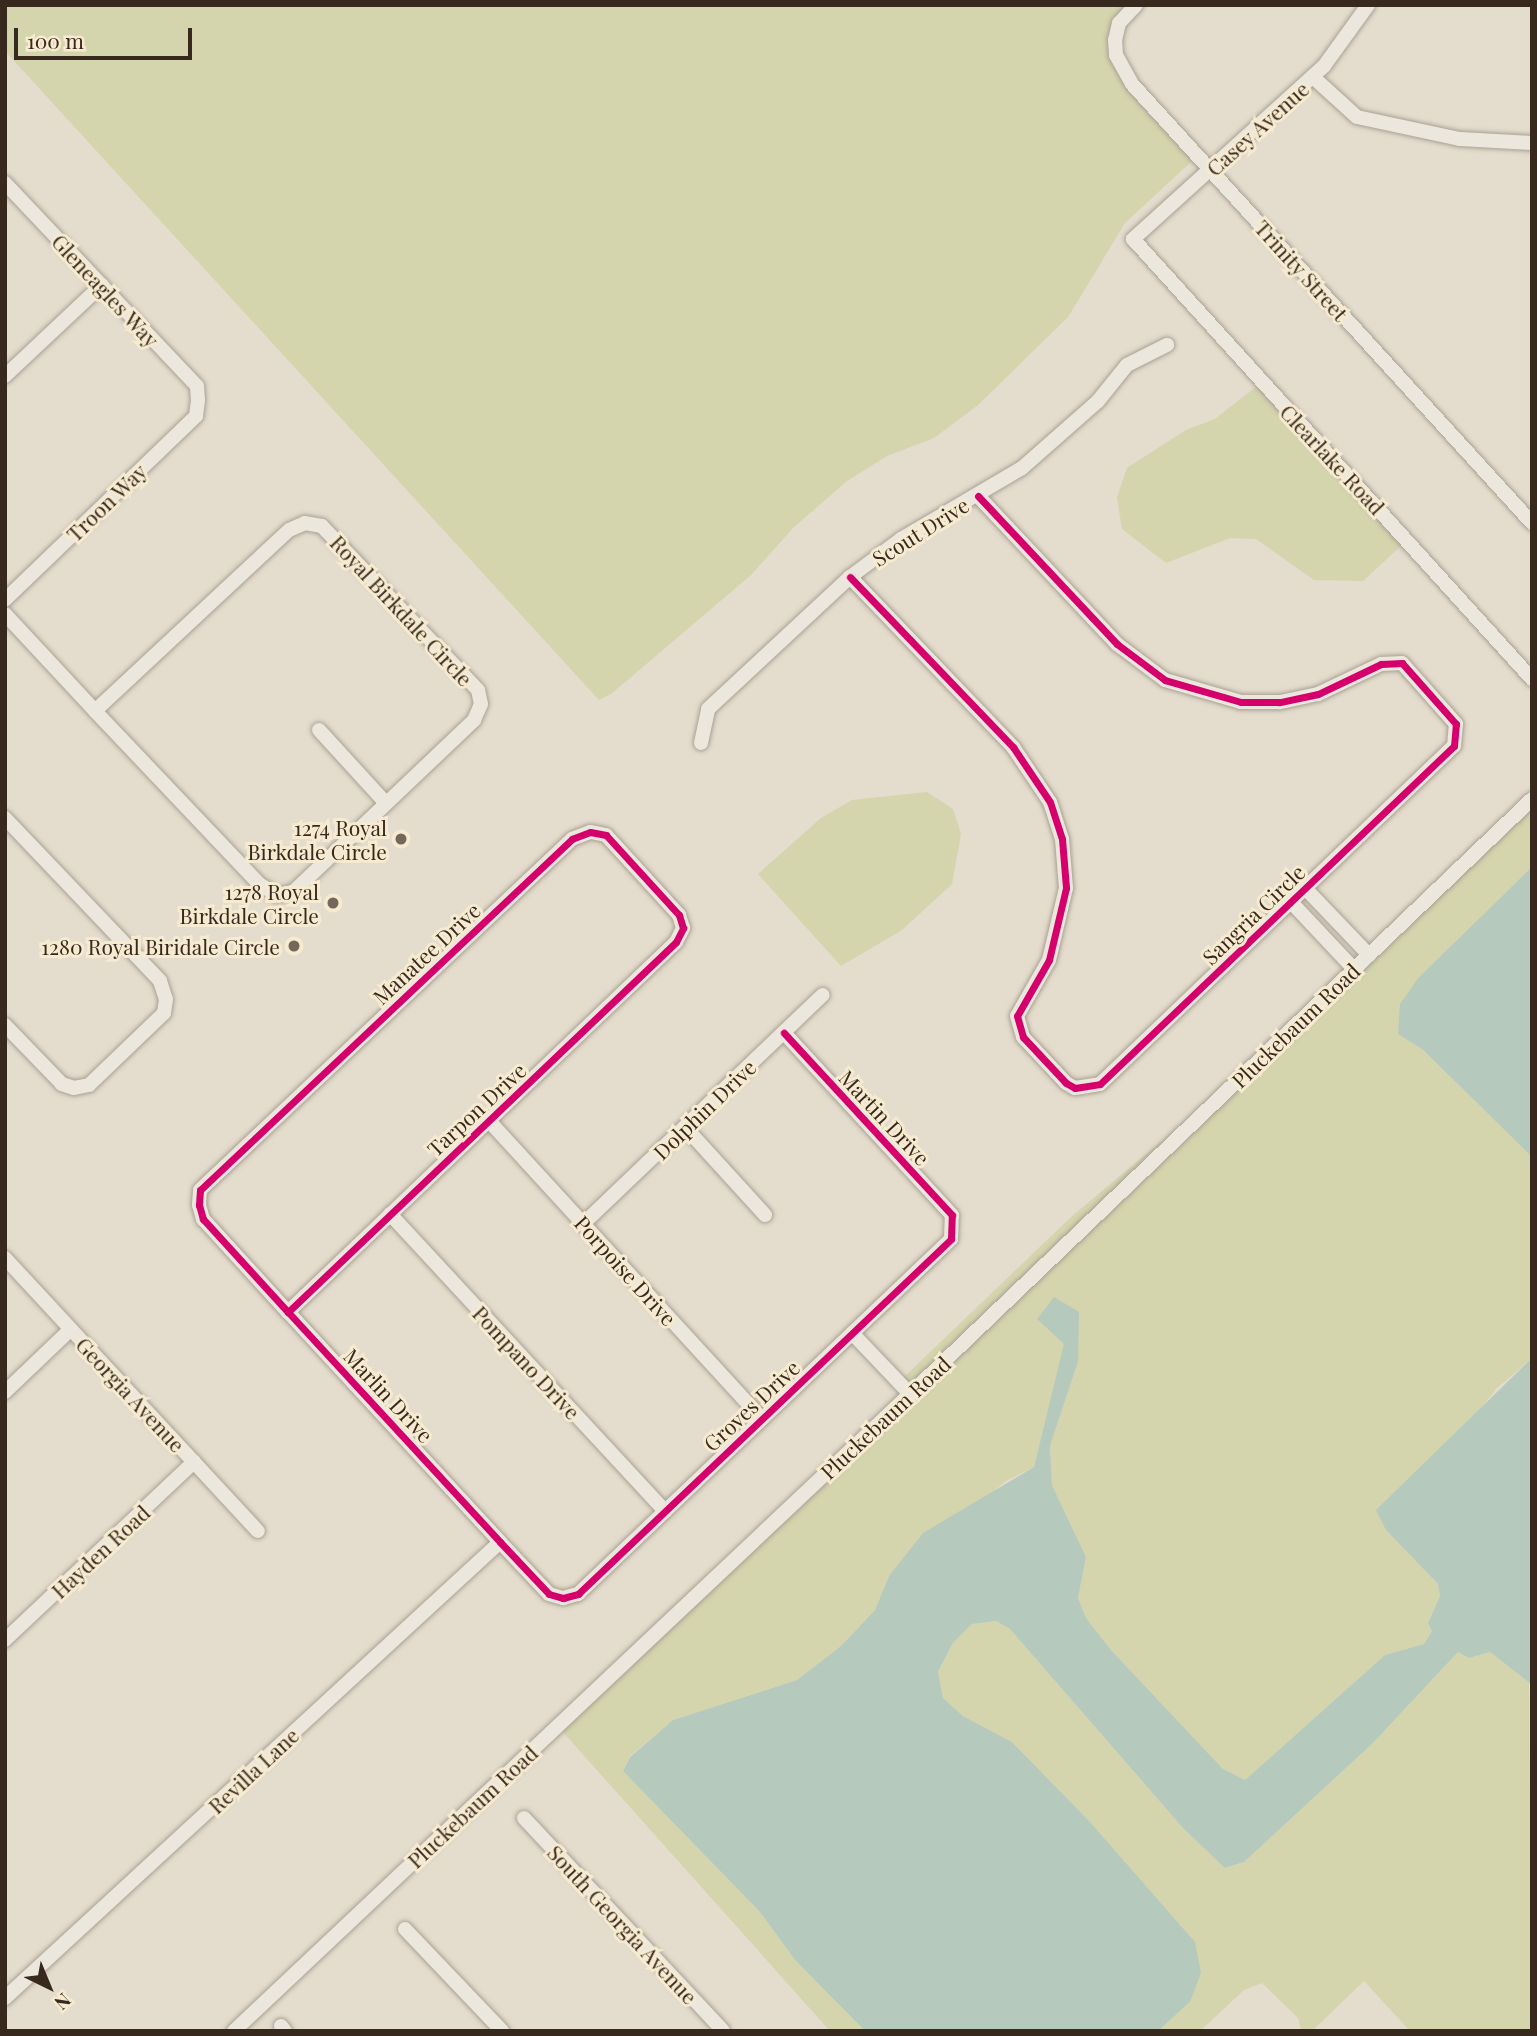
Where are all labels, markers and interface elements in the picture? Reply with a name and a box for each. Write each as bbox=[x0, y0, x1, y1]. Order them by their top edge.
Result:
scale bar bbox=[18, 14, 196, 58]
text: 100 m bbox=[27, 26, 84, 54]
street label: Casey Avenue bbox=[1200, 75, 1314, 181]
street label: Trinity Street bbox=[1250, 214, 1354, 326]
street label: Gleneagles Way bbox=[47, 228, 165, 352]
street label: Clearlake Road bbox=[1276, 399, 1390, 519]
street label: Troon Way bbox=[61, 458, 151, 546]
street label: Scout Drive bbox=[867, 491, 973, 571]
street label: Royal Birkdale Circle bbox=[326, 530, 478, 690]
place label: 1274 Royal Birkdale Circle bbox=[248, 814, 387, 864]
marker: 1274 Royal Birkdale Circle bbox=[393, 831, 409, 847]
street label: Sangria Circle bbox=[1197, 859, 1309, 969]
place label: 1278 Royal Birkdale Circle bbox=[180, 878, 319, 928]
marker: 1278 Royal Birkdale Circle bbox=[325, 895, 341, 911]
street label: Manatee Drive bbox=[367, 897, 485, 1009]
place label: 1280 Royal Biridale Circle bbox=[41, 933, 280, 959]
marker: 1280 Royal Biridale Circle bbox=[286, 938, 302, 954]
street label: Pluckebaum Road bbox=[1226, 958, 1364, 1092]
street label: Dolphin Drive bbox=[648, 1054, 760, 1164]
street label: Tarpon Drive bbox=[422, 1057, 530, 1161]
street label: Martin Drive bbox=[835, 1064, 935, 1170]
street label: Porpoise Drive bbox=[570, 1210, 682, 1330]
street label: Pompano Drive bbox=[468, 1300, 586, 1424]
street label: Georgia Avenue bbox=[71, 1331, 191, 1457]
street label: Marlin Drive bbox=[339, 1343, 439, 1447]
street label: Pluckebaum Road bbox=[815, 1350, 955, 1484]
street label: Groves Drive bbox=[698, 1354, 804, 1456]
street label: Hayden Road bbox=[46, 1499, 154, 1603]
street label: Revilla Lane bbox=[203, 1722, 303, 1818]
street label: Pluckebaum Road bbox=[402, 1739, 542, 1873]
street label: South Georgia Avenue bbox=[543, 1839, 703, 2009]
north arrow bbox=[14, 1952, 84, 2022]
text: N bbox=[49, 1988, 77, 2017]

